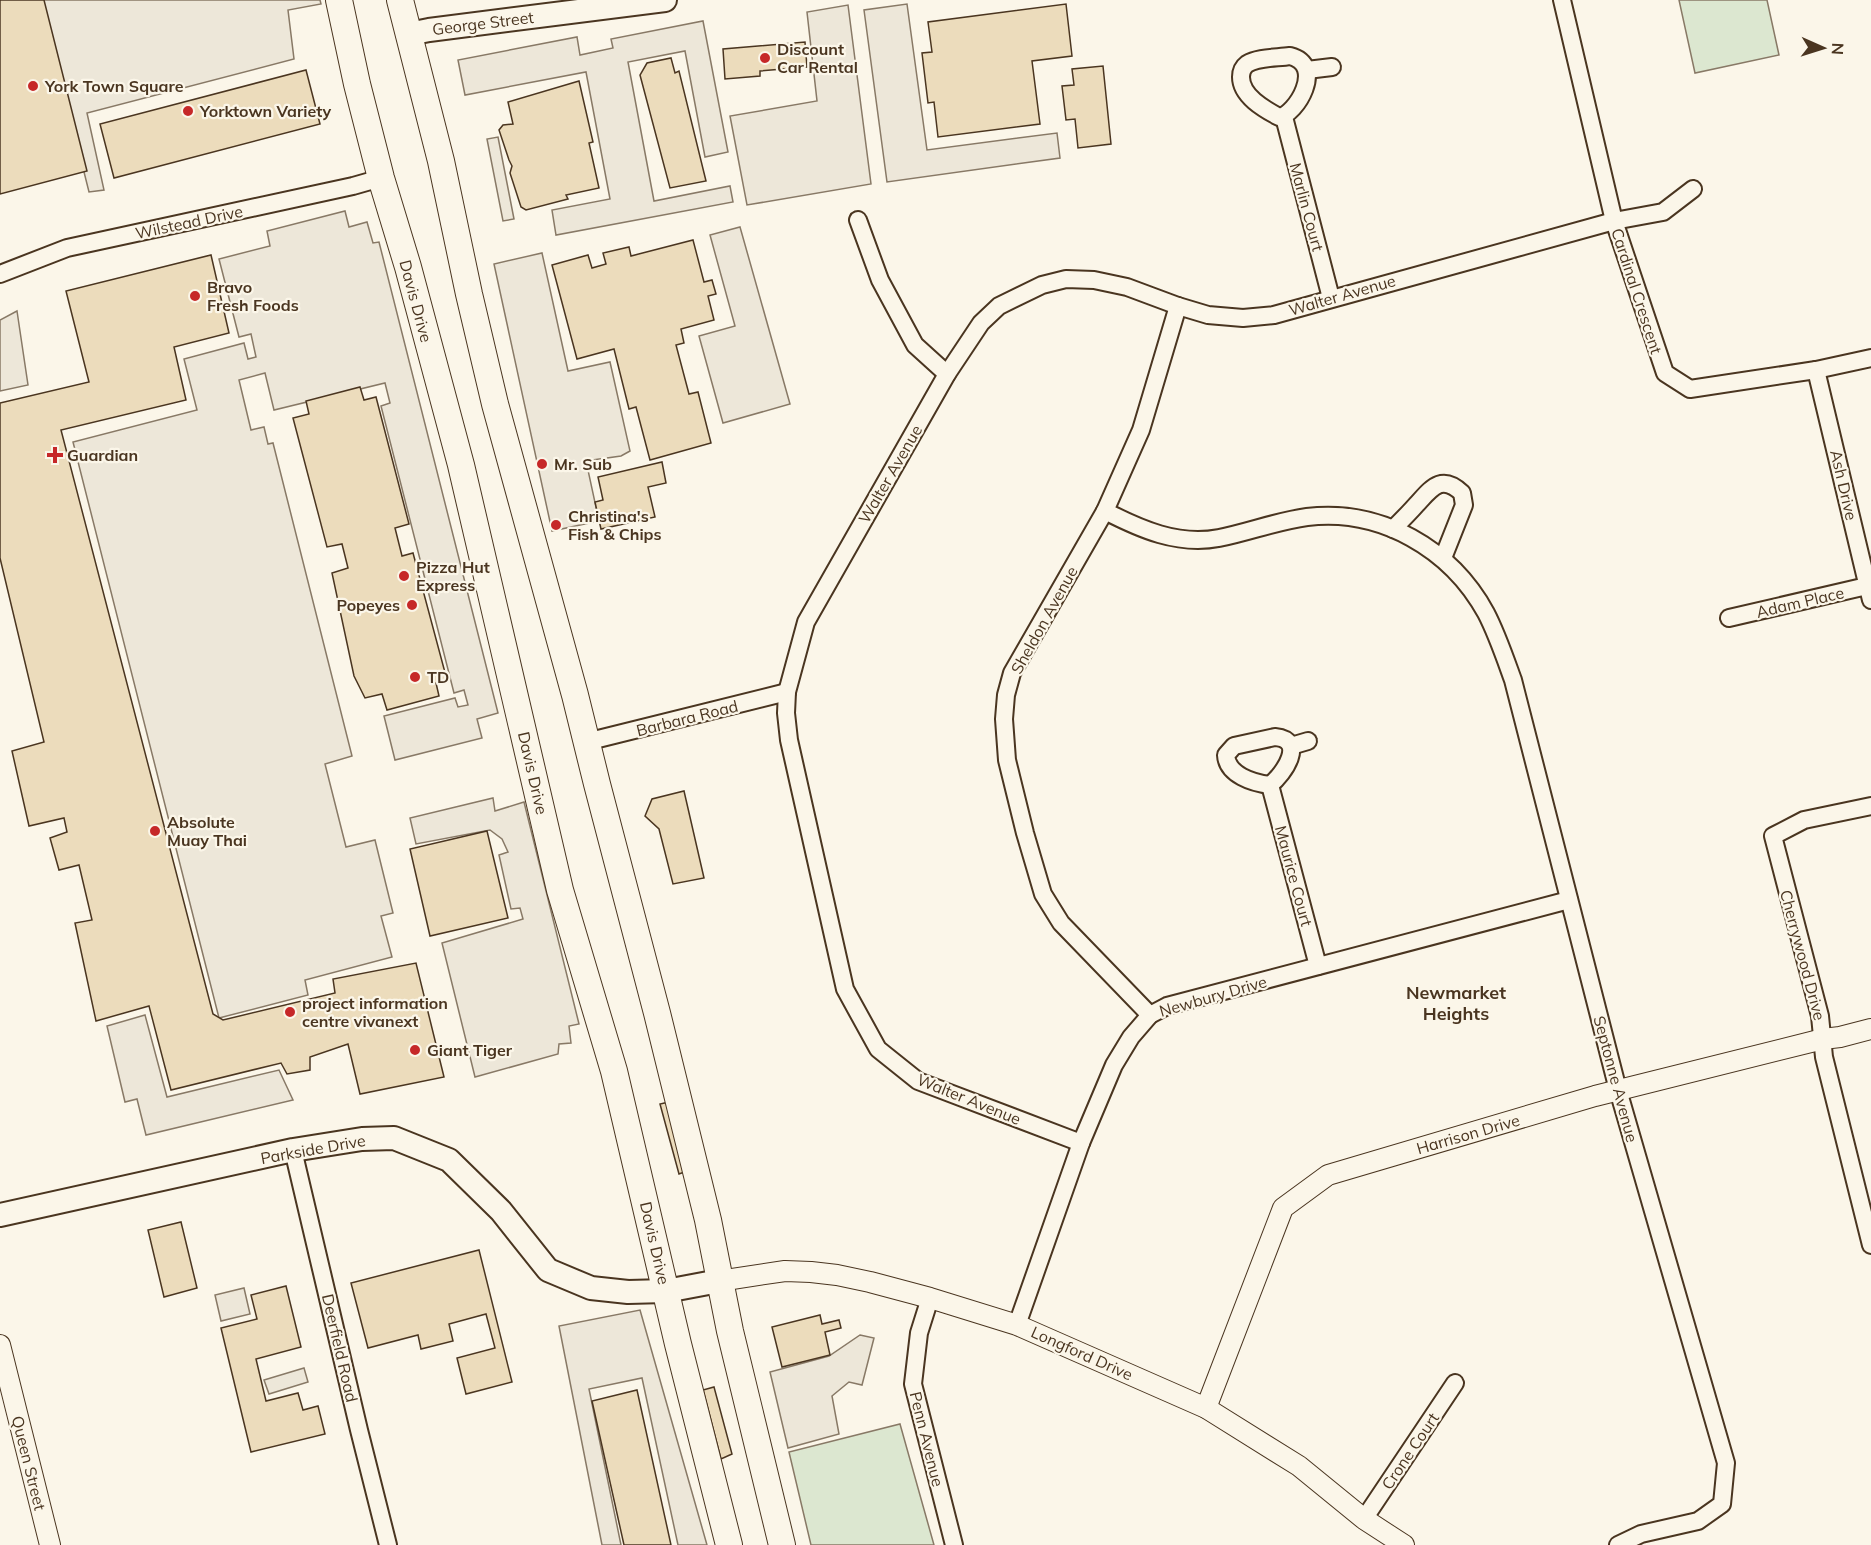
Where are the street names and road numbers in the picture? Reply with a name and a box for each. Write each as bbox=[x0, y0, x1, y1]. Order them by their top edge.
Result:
street label: George Street bbox=[431, 7, 535, 39]
street label: Marlin Court bbox=[1286, 161, 1329, 254]
street label: Wilstead Drive bbox=[133, 201, 245, 243]
street label: Cardinal Crescent bbox=[1607, 226, 1667, 357]
street label: Davis Drive bbox=[395, 258, 437, 344]
street label: Walter Avenue bbox=[1286, 270, 1398, 320]
street label: Walter Avenue bbox=[854, 421, 926, 527]
street label: Ash Drive bbox=[1826, 448, 1862, 522]
street label: Sheldon Avenue bbox=[1006, 563, 1082, 677]
street label: Adam Place bbox=[1754, 582, 1846, 622]
street label: Barbara Road bbox=[634, 696, 740, 740]
street label: Davis Drive bbox=[514, 730, 552, 816]
street label: Maurice Court bbox=[1271, 823, 1317, 929]
street label: Cherrywood Drive bbox=[1776, 888, 1830, 1022]
street label: Newbury Drive bbox=[1157, 971, 1269, 1021]
street label: Septonne Avenue bbox=[1589, 1014, 1643, 1144]
street label: Walter Avenue bbox=[914, 1069, 1024, 1129]
street label: Harrison Drive bbox=[1414, 1110, 1522, 1158]
street label: Parkside Drive bbox=[259, 1130, 367, 1168]
street label: Davis Drive bbox=[636, 1200, 674, 1286]
street label: Deerfield Road bbox=[318, 1292, 362, 1404]
street label: Longford Drive bbox=[1028, 1322, 1136, 1384]
street label: Penn Avenue bbox=[906, 1389, 948, 1489]
street label: Crone Court bbox=[1377, 1408, 1443, 1493]
street label: Queen Street bbox=[8, 1414, 51, 1513]

